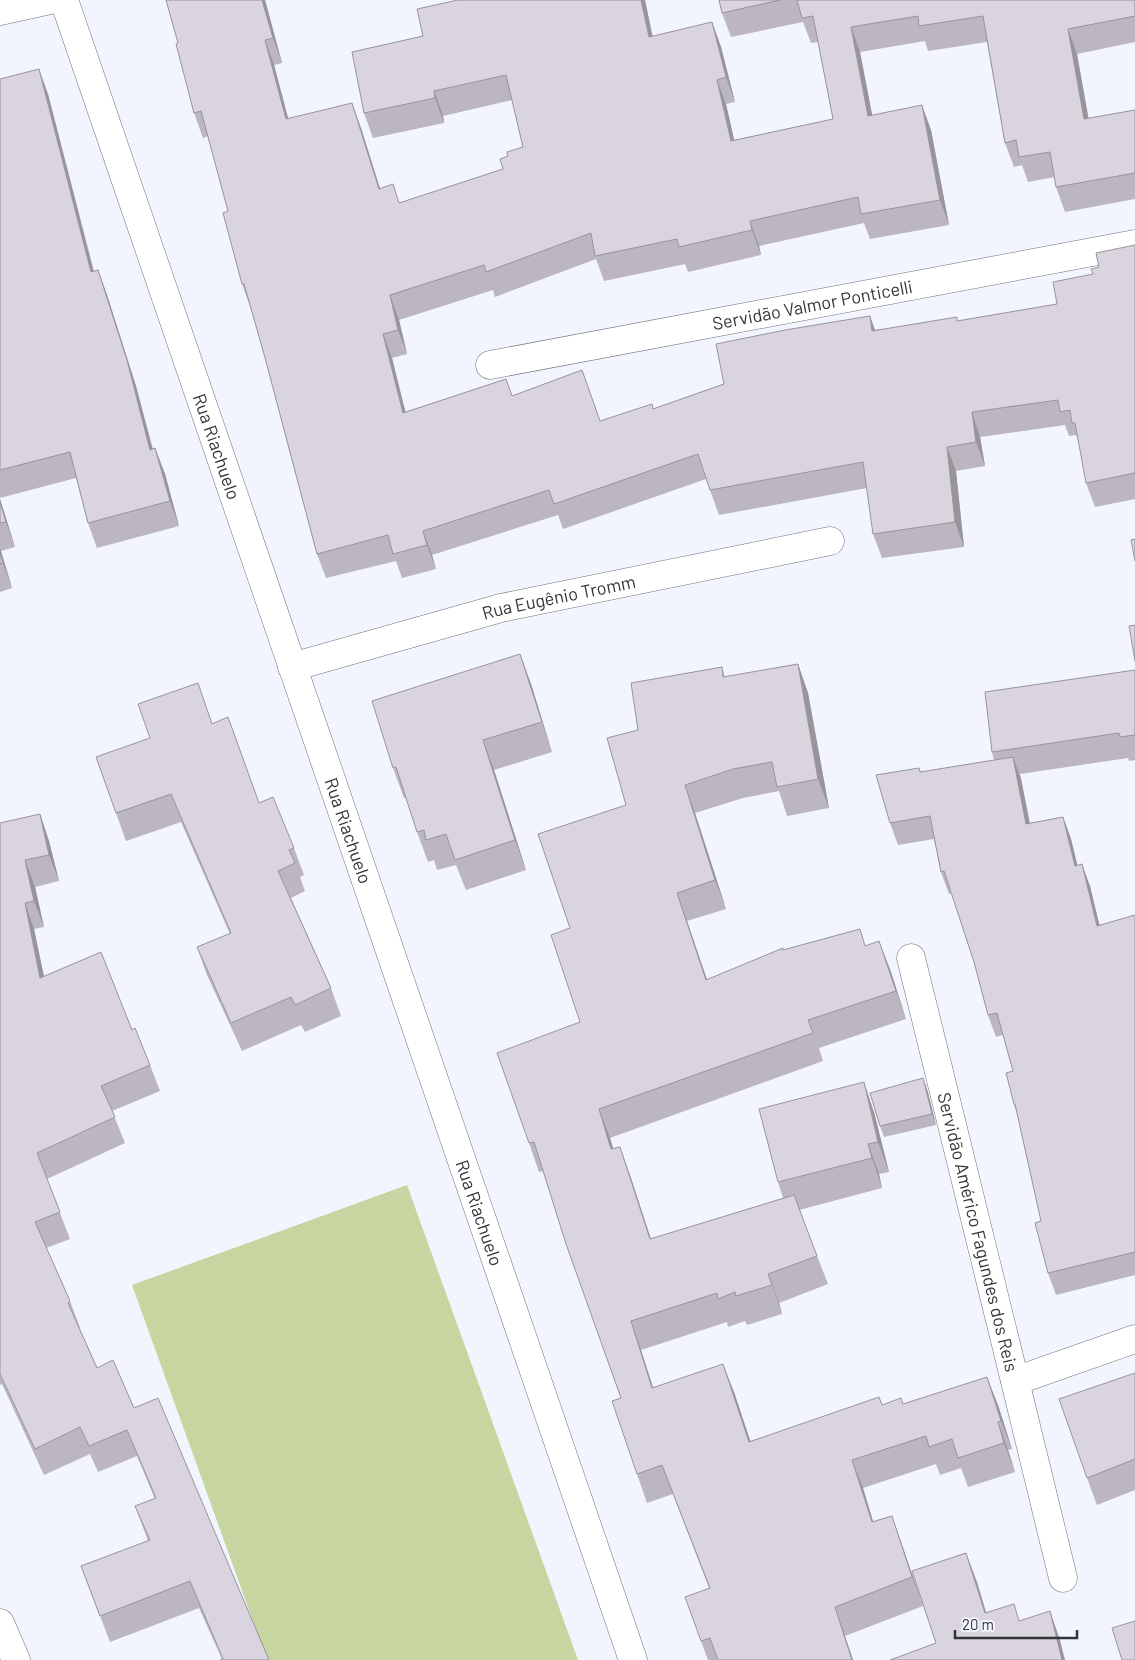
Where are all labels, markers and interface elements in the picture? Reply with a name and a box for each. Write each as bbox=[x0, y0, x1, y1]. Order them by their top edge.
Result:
street label: Servidão Valmor Ponticelli bbox=[710, 275, 914, 334]
street label: Rua Riachuelo bbox=[189, 391, 245, 502]
street label: Rua Eugênio Tromm bbox=[479, 570, 637, 624]
street label: Rua Riachuelo bbox=[320, 775, 377, 886]
street label: Servidão Américo Fagundes dos Reis bbox=[933, 1090, 1023, 1374]
street label: Rua Riachuelo bbox=[451, 1157, 508, 1269]
scale bar bbox=[955, 1608, 1078, 1640]
text: 20 m bbox=[962, 1615, 994, 1633]

